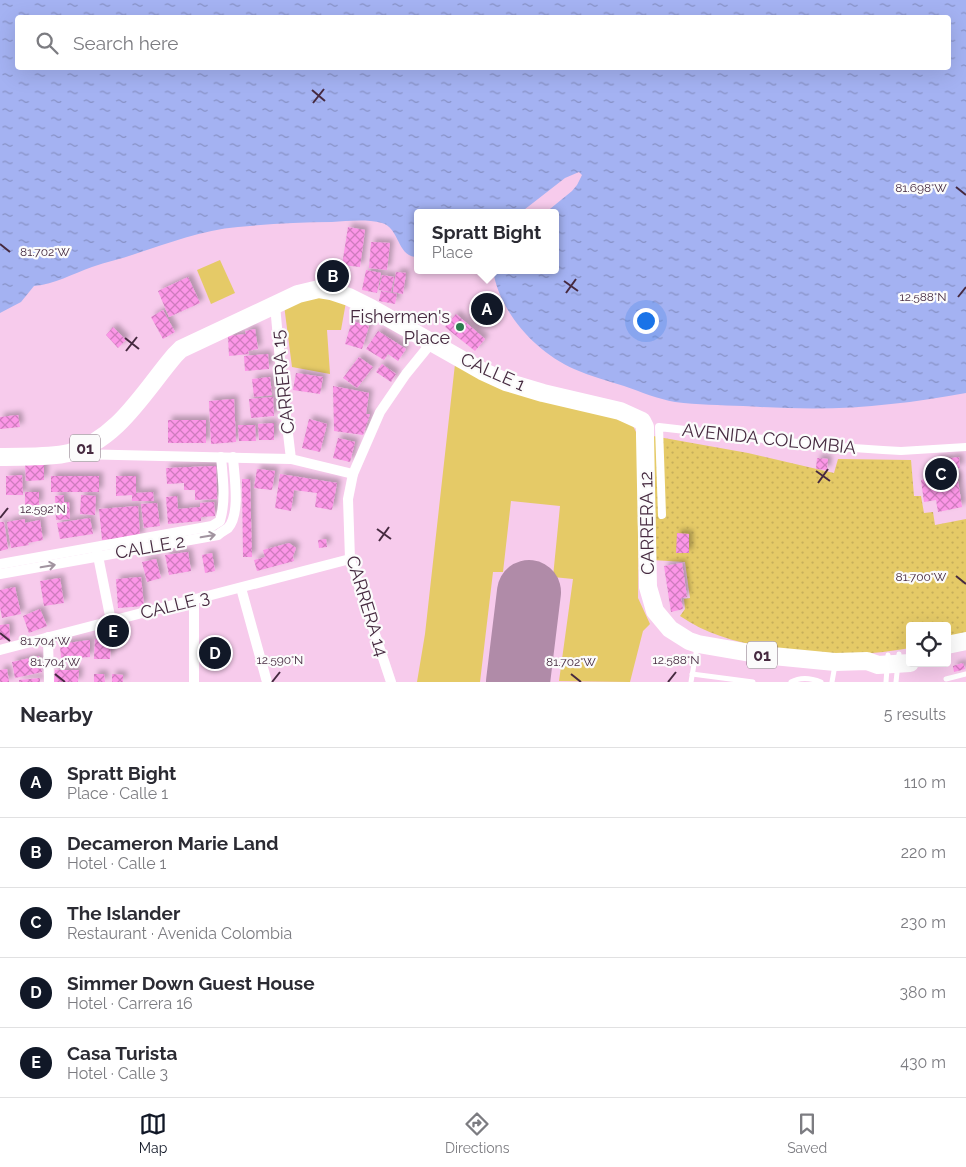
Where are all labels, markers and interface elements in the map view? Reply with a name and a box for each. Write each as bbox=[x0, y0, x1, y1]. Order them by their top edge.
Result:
search box bbox=[15, 15, 951, 70]
icon: search bbox=[33, 29, 61, 57]
text: Search here bbox=[73, 32, 179, 54]
text: 81.698°W bbox=[895, 181, 947, 195]
popup bbox=[414, 209, 559, 274]
text: Spratt Bight bbox=[432, 221, 541, 243]
text: Place bbox=[432, 243, 473, 262]
text: 81.702°W bbox=[20, 245, 70, 259]
pin: B bbox=[317, 257, 349, 295]
pin: A bbox=[471, 290, 503, 328]
text: 12.588°N bbox=[900, 290, 946, 304]
place label: Fishermen's Place bbox=[350, 306, 450, 348]
your location bbox=[633, 308, 659, 334]
marker: Fishermen's Place bbox=[454, 321, 466, 333]
street label: CARRERA 15 bbox=[267, 329, 298, 435]
street label: CALLE 1 bbox=[458, 348, 529, 395]
street label: AVENIDA COLOMBIA bbox=[681, 419, 857, 458]
road number: 01 bbox=[70, 434, 100, 462]
pin: C bbox=[925, 455, 957, 493]
street label: CARRERA 12 bbox=[635, 471, 658, 575]
text: 12.592°N bbox=[20, 502, 66, 516]
street label: CALLE 2 bbox=[113, 530, 186, 563]
one-way arrow bbox=[199, 531, 215, 541]
street label: CARRERA 14 bbox=[342, 553, 393, 659]
one-way arrow bbox=[40, 560, 56, 570]
text: 81.700°W bbox=[896, 570, 947, 584]
street label: CALLE 3 bbox=[138, 586, 212, 623]
pin: E bbox=[97, 612, 129, 650]
map controls bbox=[906, 622, 951, 667]
button: locate bbox=[906, 622, 951, 667]
text: 81.704°W bbox=[20, 634, 70, 648]
pin: D bbox=[199, 634, 231, 672]
road number: 01 bbox=[747, 642, 777, 668]
text: 12.590°N bbox=[257, 653, 303, 667]
text: 12.588°N bbox=[653, 653, 699, 667]
text: 81.704°W bbox=[30, 655, 80, 669]
text: 81.702°W bbox=[546, 655, 596, 669]
text: Nearby bbox=[20, 702, 93, 727]
text: 5 results bbox=[884, 705, 946, 724]
text: Spratt Bight bbox=[67, 762, 176, 784]
text: A bbox=[31, 773, 41, 792]
text: 110 m bbox=[904, 773, 946, 792]
text: Place · Calle 1 bbox=[67, 784, 168, 803]
text: Decameron Marie Land bbox=[67, 832, 279, 854]
text: B bbox=[31, 843, 41, 862]
text: 220 m bbox=[901, 843, 946, 862]
text: Hotel · Calle 1 bbox=[67, 854, 166, 873]
text: The Islander bbox=[67, 902, 180, 924]
text: C bbox=[31, 913, 41, 932]
text: 230 m bbox=[901, 913, 946, 932]
text: Restaurant · Avenida Colombia bbox=[67, 924, 292, 943]
text: Simmer Down Guest House bbox=[67, 972, 315, 994]
text: D bbox=[30, 983, 42, 1002]
text: 380 m bbox=[899, 983, 946, 1002]
text: Hotel · Carrera 16 bbox=[67, 994, 193, 1013]
text: Casa Turista bbox=[67, 1042, 177, 1064]
text: E bbox=[31, 1053, 41, 1072]
text: 430 m bbox=[900, 1053, 946, 1072]
text: Hotel · Calle 3 bbox=[67, 1064, 168, 1083]
tab: Map bbox=[139, 1110, 167, 1156]
tab: Directions bbox=[445, 1110, 510, 1156]
tab: Saved bbox=[787, 1110, 827, 1156]

